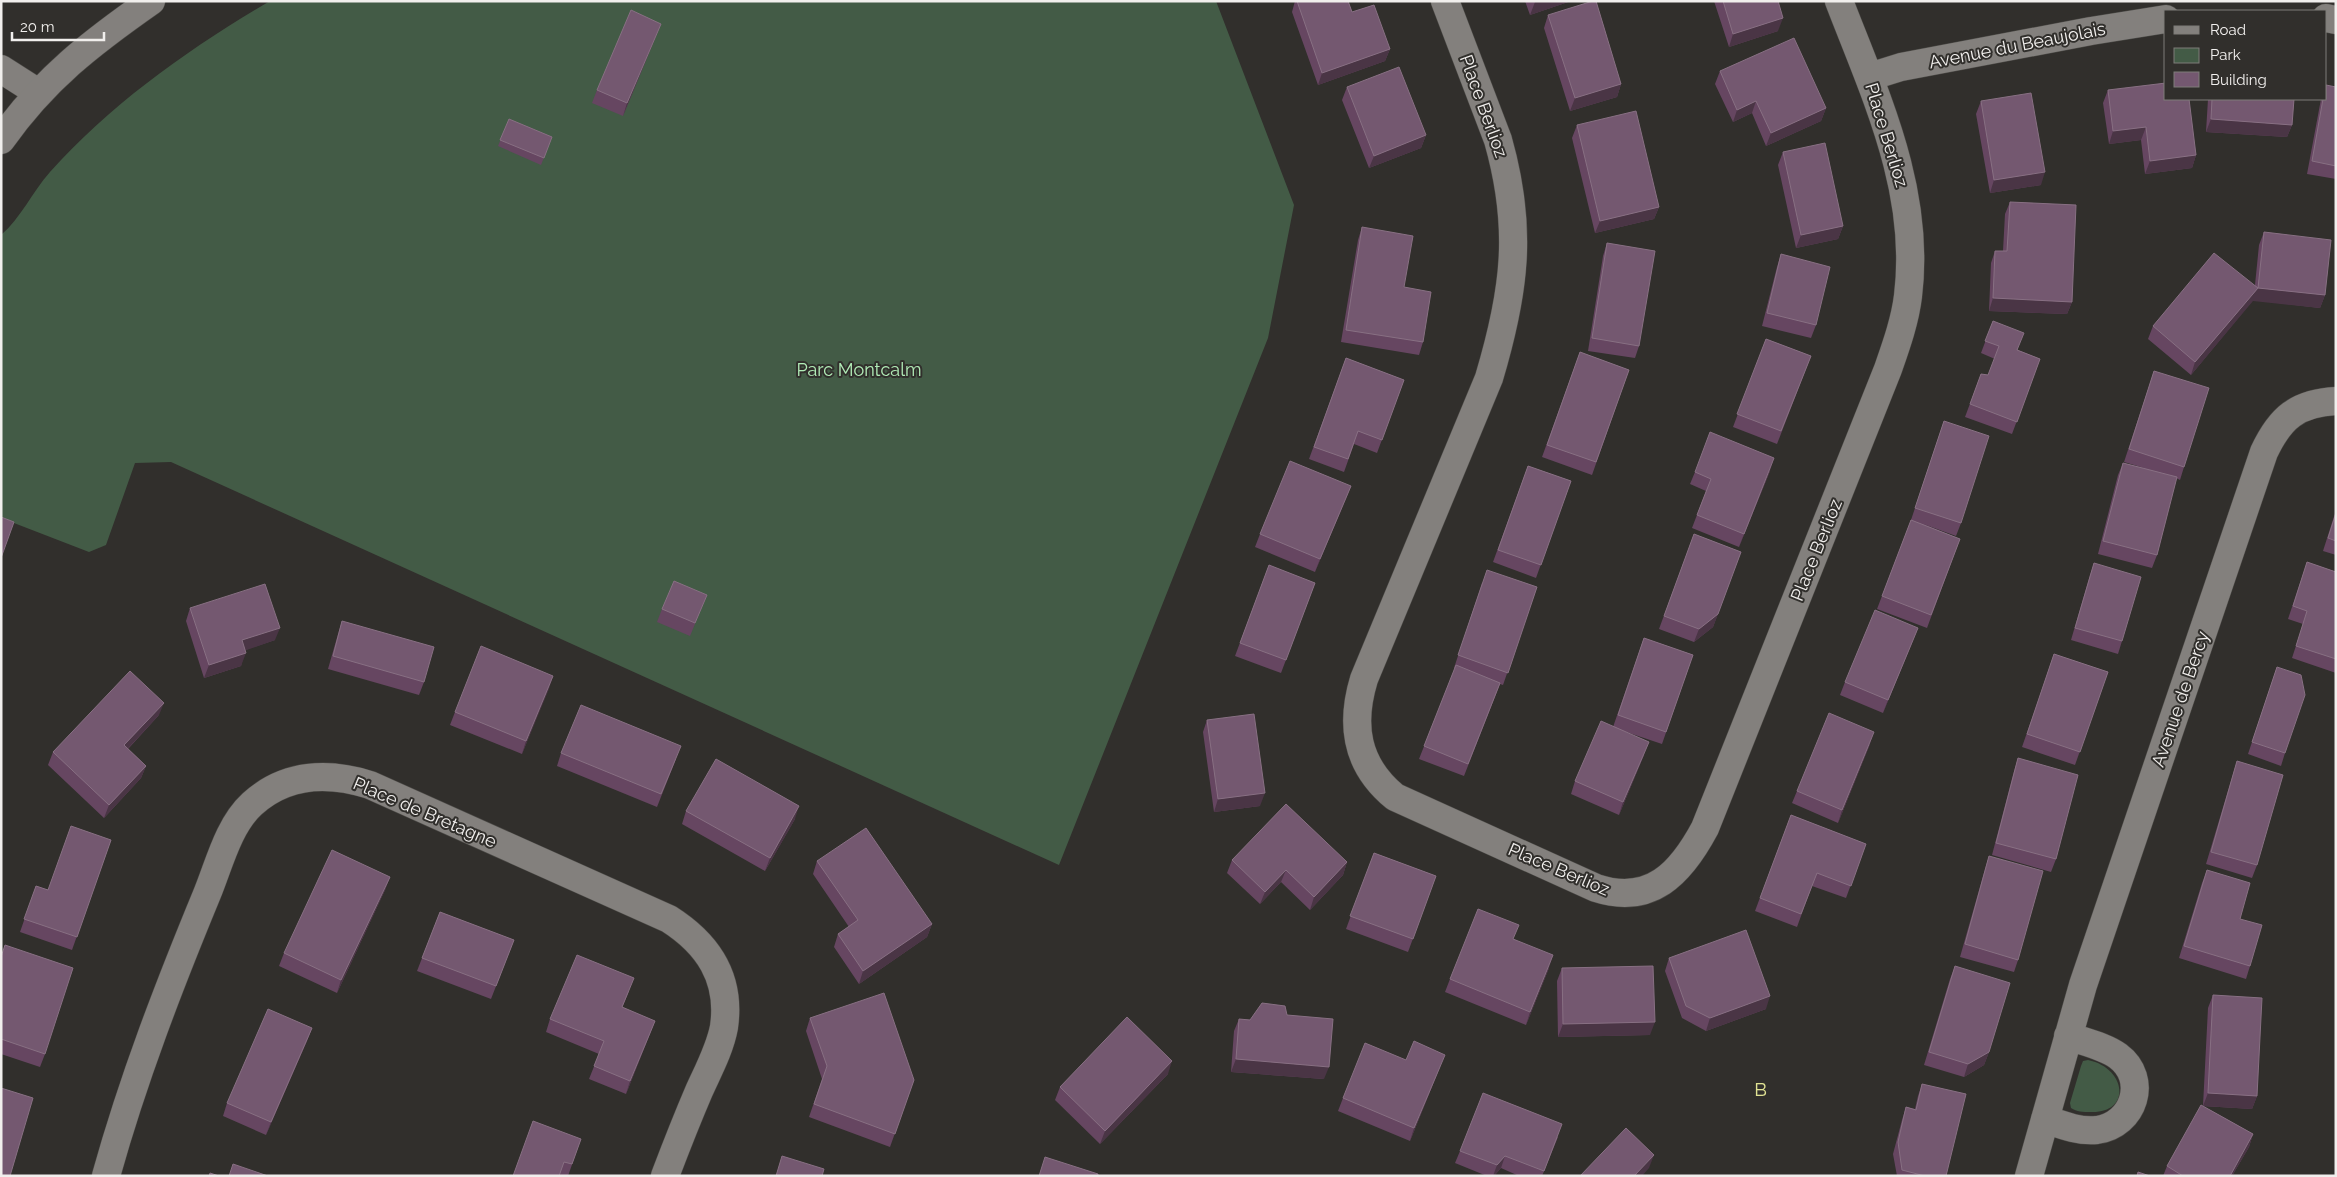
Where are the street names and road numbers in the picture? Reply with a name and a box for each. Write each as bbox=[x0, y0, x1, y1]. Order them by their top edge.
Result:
street label: Avenue du Beaujolais bbox=[1927, 18, 2107, 72]
street label: Place Berlioz bbox=[1456, 52, 1512, 160]
street label: Place Berlioz bbox=[1861, 80, 1913, 190]
street label: Place Berlioz bbox=[1786, 496, 1846, 604]
street label: Avenue de Bercy bbox=[2147, 628, 2213, 770]
street label: Place de Bretagne bbox=[350, 772, 500, 852]
street label: Place Berlioz bbox=[1505, 838, 1613, 900]

